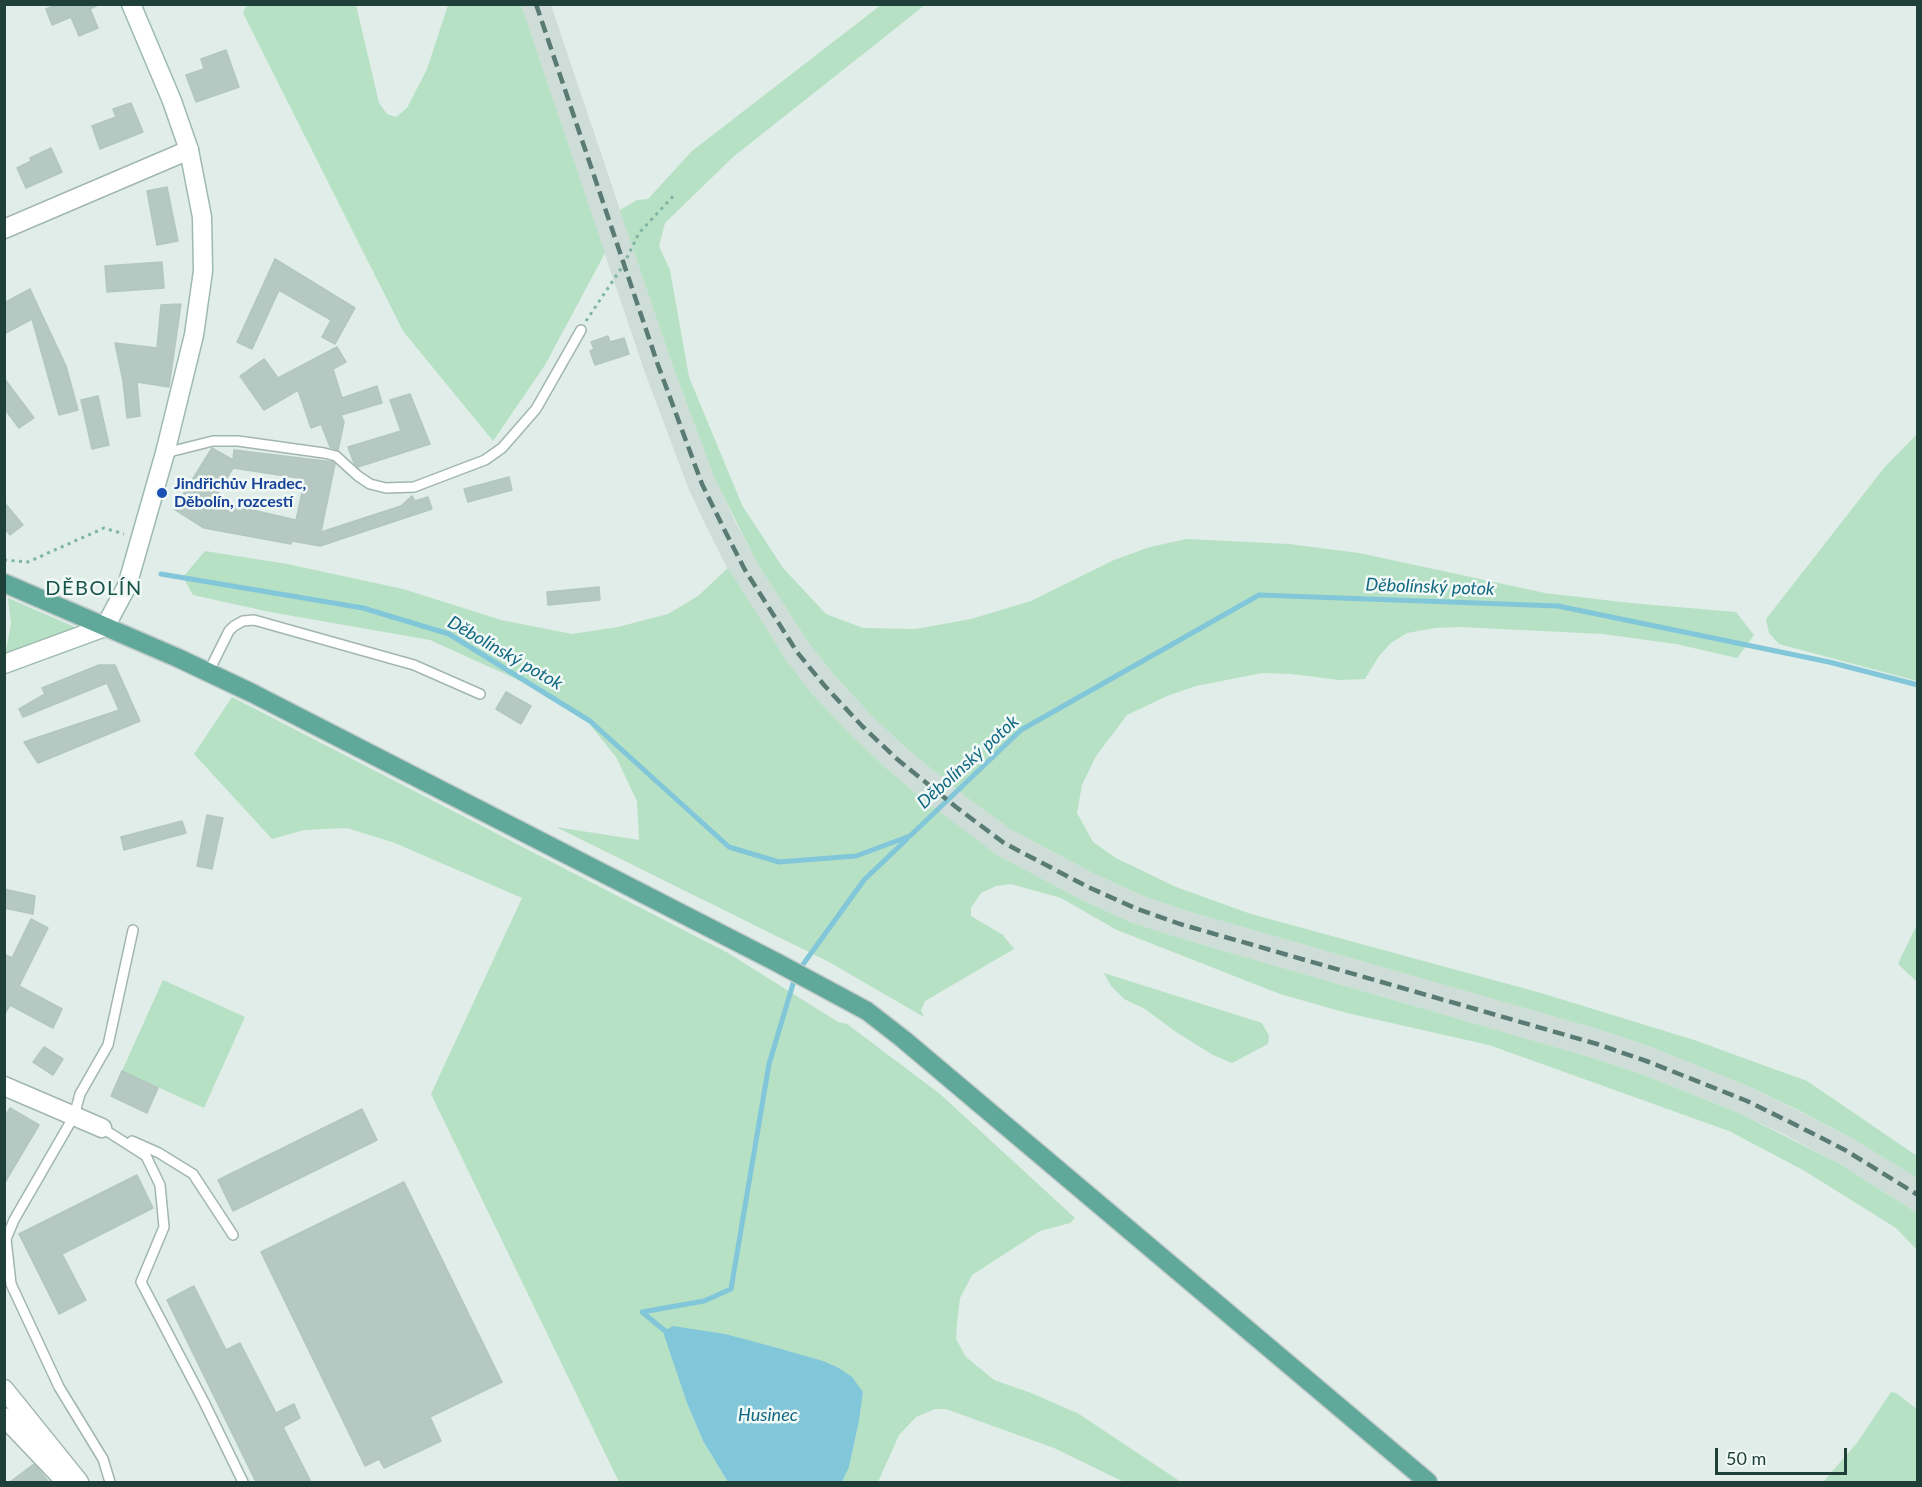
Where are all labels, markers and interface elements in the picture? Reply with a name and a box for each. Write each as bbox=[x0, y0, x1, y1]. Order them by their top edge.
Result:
place label: Jindřichův Hradec, Děbolín, rozcestí bbox=[174, 474, 306, 512]
marker: Jindřichův Hradec, Děbolín, rozcestí bbox=[155, 486, 169, 500]
water label: Děbolínský potok bbox=[1365, 574, 1495, 600]
district label: DĚBOLÍN bbox=[45, 577, 143, 601]
water label: Děbolínský potok bbox=[444, 611, 566, 695]
water label: Děbolínský potok bbox=[913, 711, 1023, 813]
water label: Husinec bbox=[738, 1404, 798, 1426]
scale bar bbox=[1718, 1436, 1850, 1474]
text: 50 m bbox=[1726, 1447, 1766, 1469]

